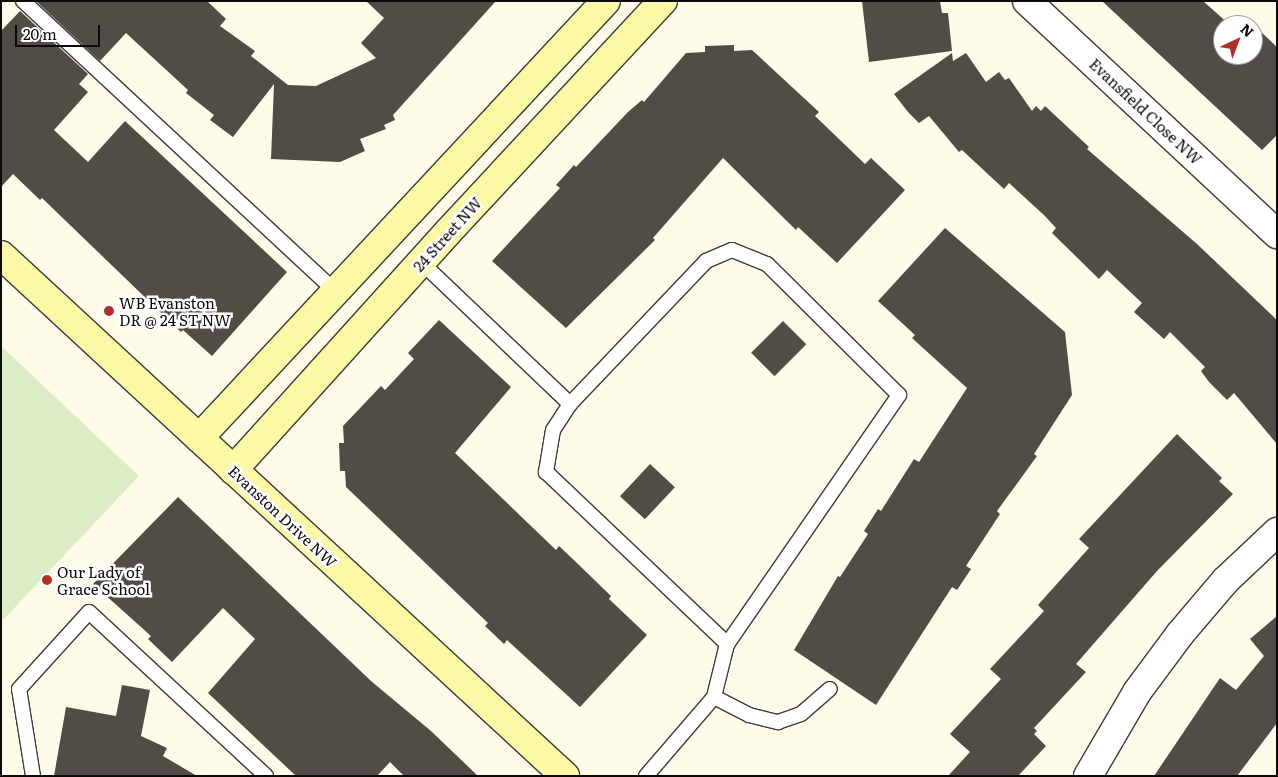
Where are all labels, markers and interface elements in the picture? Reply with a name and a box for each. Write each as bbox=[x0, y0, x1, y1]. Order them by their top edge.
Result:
scale bar bbox=[18, 15, 102, 47]
north arrow bbox=[1213, 15, 1263, 65]
text: N bbox=[1236, 18, 1259, 41]
text: 20 m bbox=[23, 22, 57, 45]
street label: Evansfield Close NW bbox=[1086, 54, 1206, 168]
street label: 24 Street NW bbox=[409, 193, 485, 275]
place label: WB Evanston DR @ 24 ST NW bbox=[119, 293, 231, 328]
marker: WB Evanston DR @ 24 ST NW bbox=[103, 305, 115, 317]
street label: Evanston Drive NW bbox=[225, 461, 341, 571]
place label: Our Lady of Grace School bbox=[57, 562, 150, 597]
marker: Our Lady of Grace School bbox=[41, 574, 53, 586]

